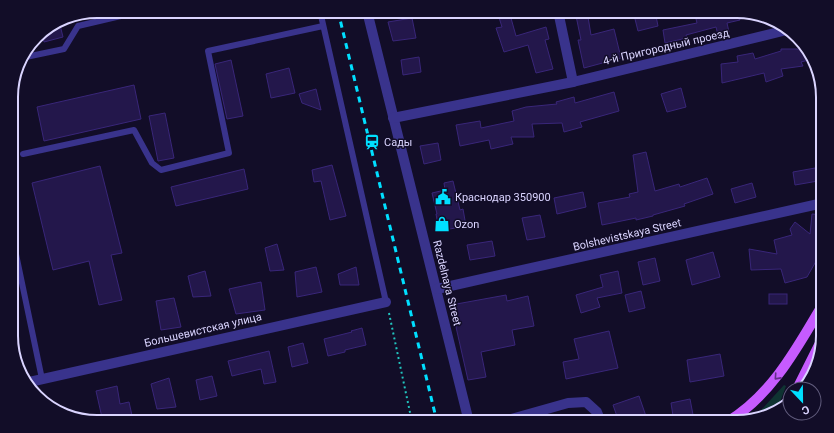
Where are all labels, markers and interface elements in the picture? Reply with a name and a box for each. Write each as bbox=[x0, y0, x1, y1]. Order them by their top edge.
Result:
street label: 4-й Пригородный проезд bbox=[602, 26, 731, 68]
station icon: Сады bbox=[363, 133, 381, 151]
place label: Сады bbox=[384, 136, 412, 149]
public building icon: Краснодар 350900 bbox=[434, 188, 452, 206]
place label: Краснодар 350900 bbox=[455, 191, 551, 204]
shop icon: Ozon bbox=[433, 215, 451, 233]
street label: Bolshevistskaya Street bbox=[572, 216, 683, 254]
place label: Ozon bbox=[454, 218, 479, 231]
street label: Razdelnaya Street bbox=[430, 239, 464, 327]
street label: Большевистская улица bbox=[143, 310, 263, 350]
one-way arrow bbox=[774, 372, 781, 380]
north arrow bbox=[782, 381, 822, 421]
text: С bbox=[800, 402, 811, 417]

